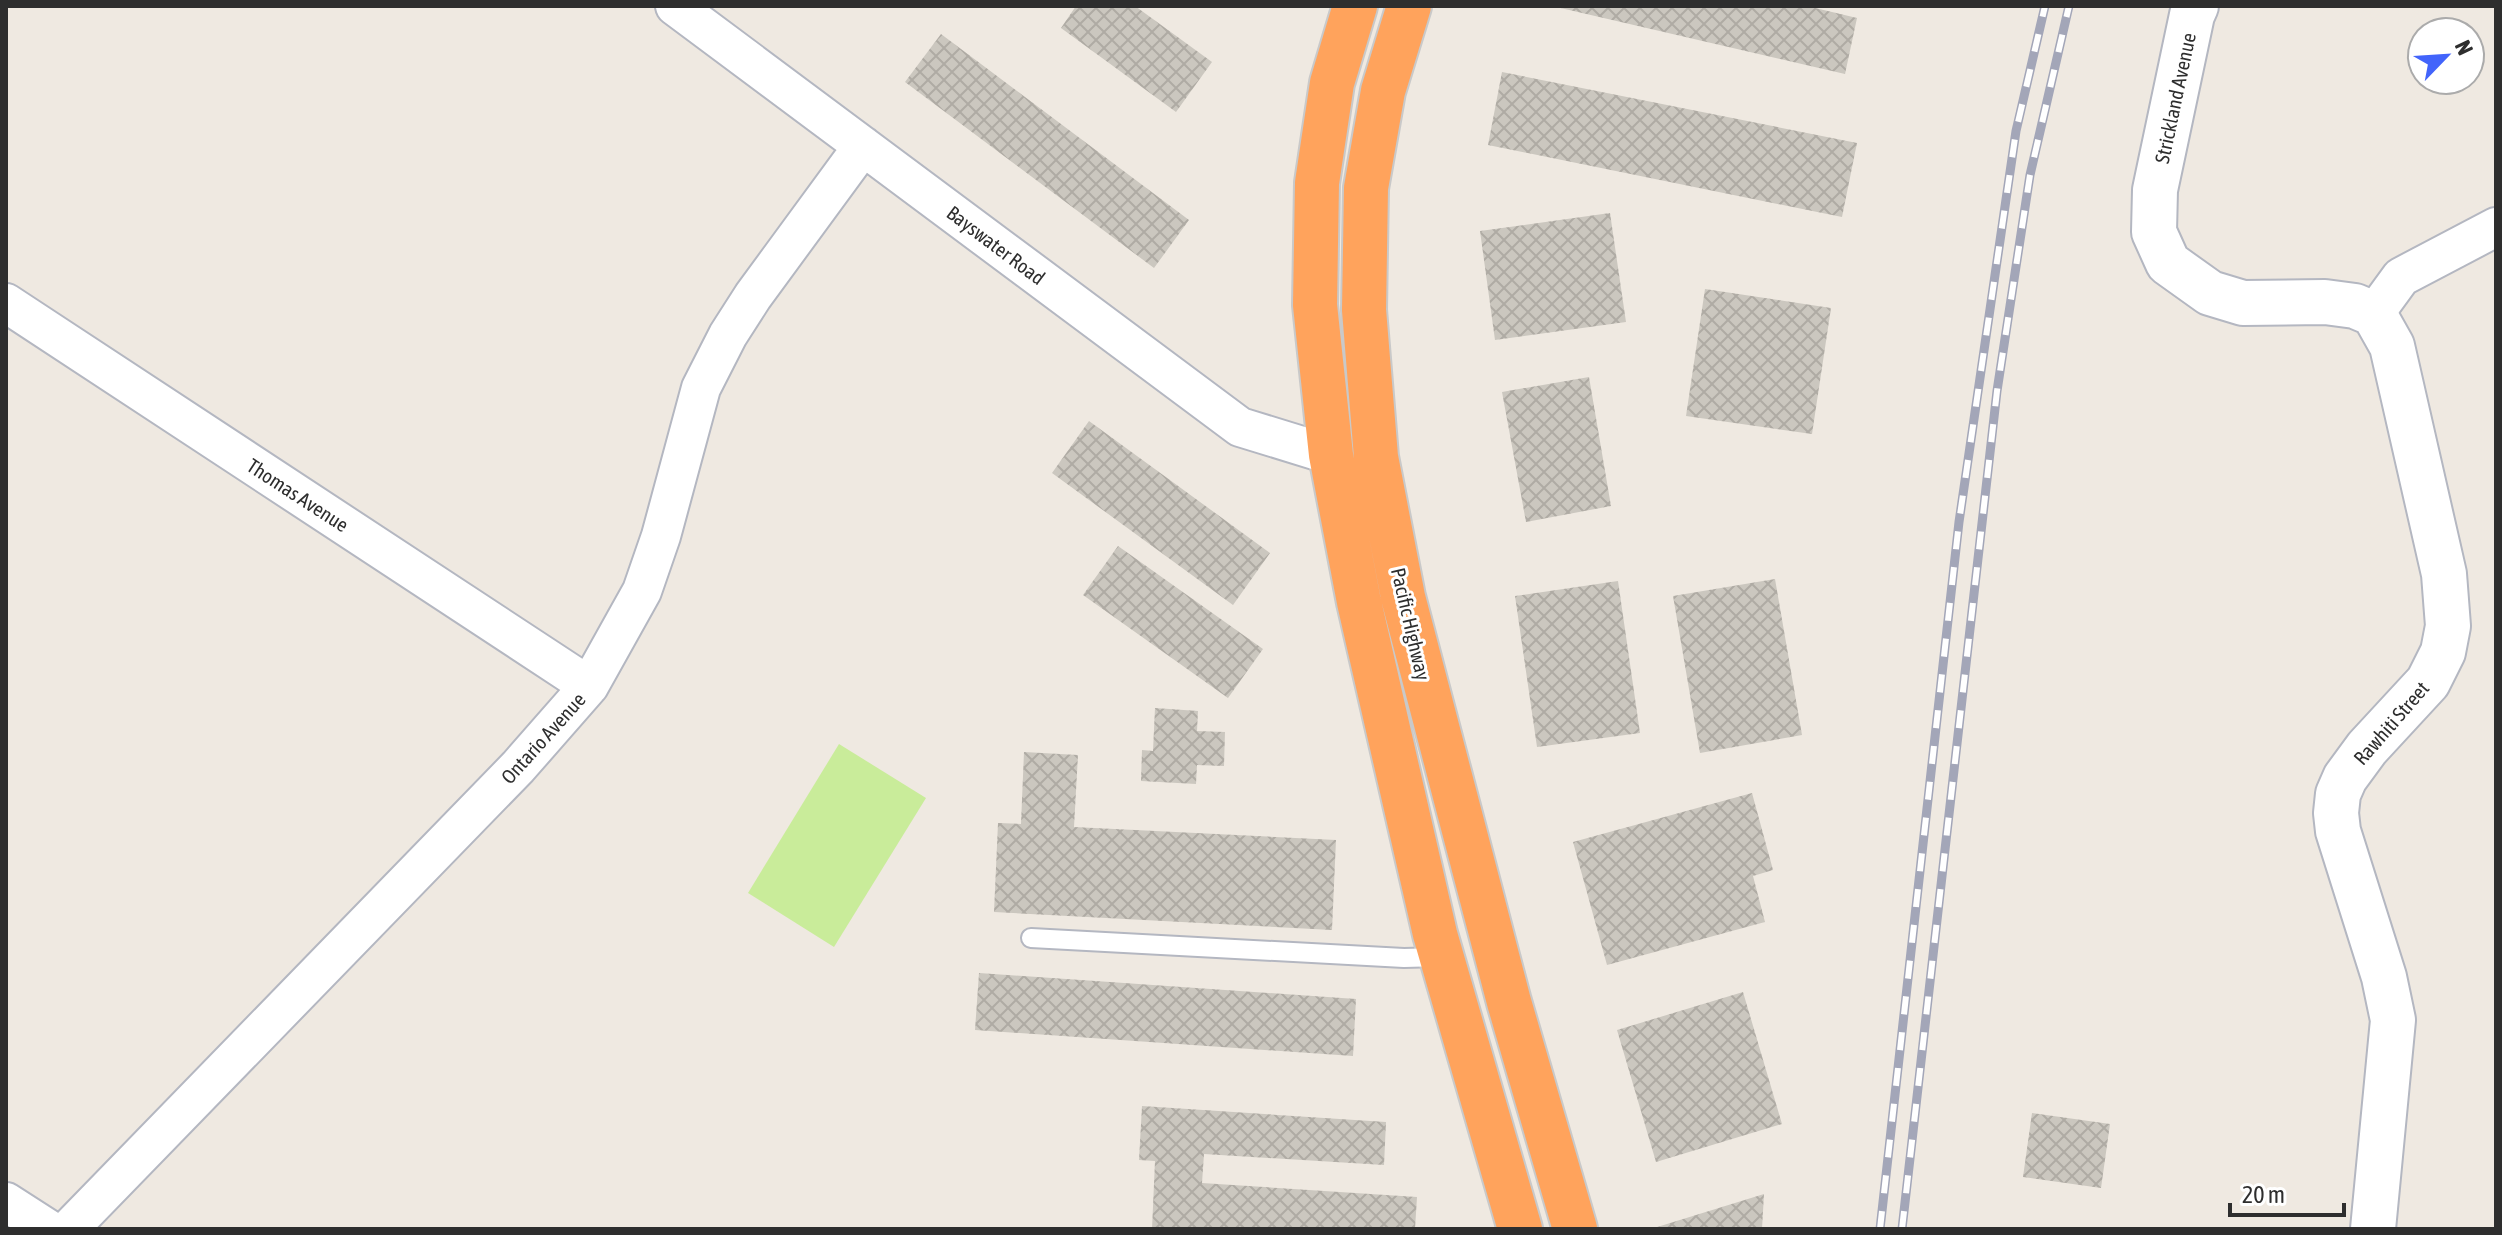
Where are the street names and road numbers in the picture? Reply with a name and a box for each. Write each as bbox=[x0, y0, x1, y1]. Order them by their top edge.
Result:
street label: Strickland Avenue bbox=[2150, 31, 2200, 165]
street label: Bayswater Road bbox=[943, 201, 1049, 289]
street label: Thomas Avenue bbox=[243, 454, 353, 536]
street label: Pacific Highway bbox=[1387, 566, 1435, 682]
street label: Rawhiti Street bbox=[2349, 677, 2433, 769]
street label: Ontario Avenue bbox=[496, 688, 590, 788]

